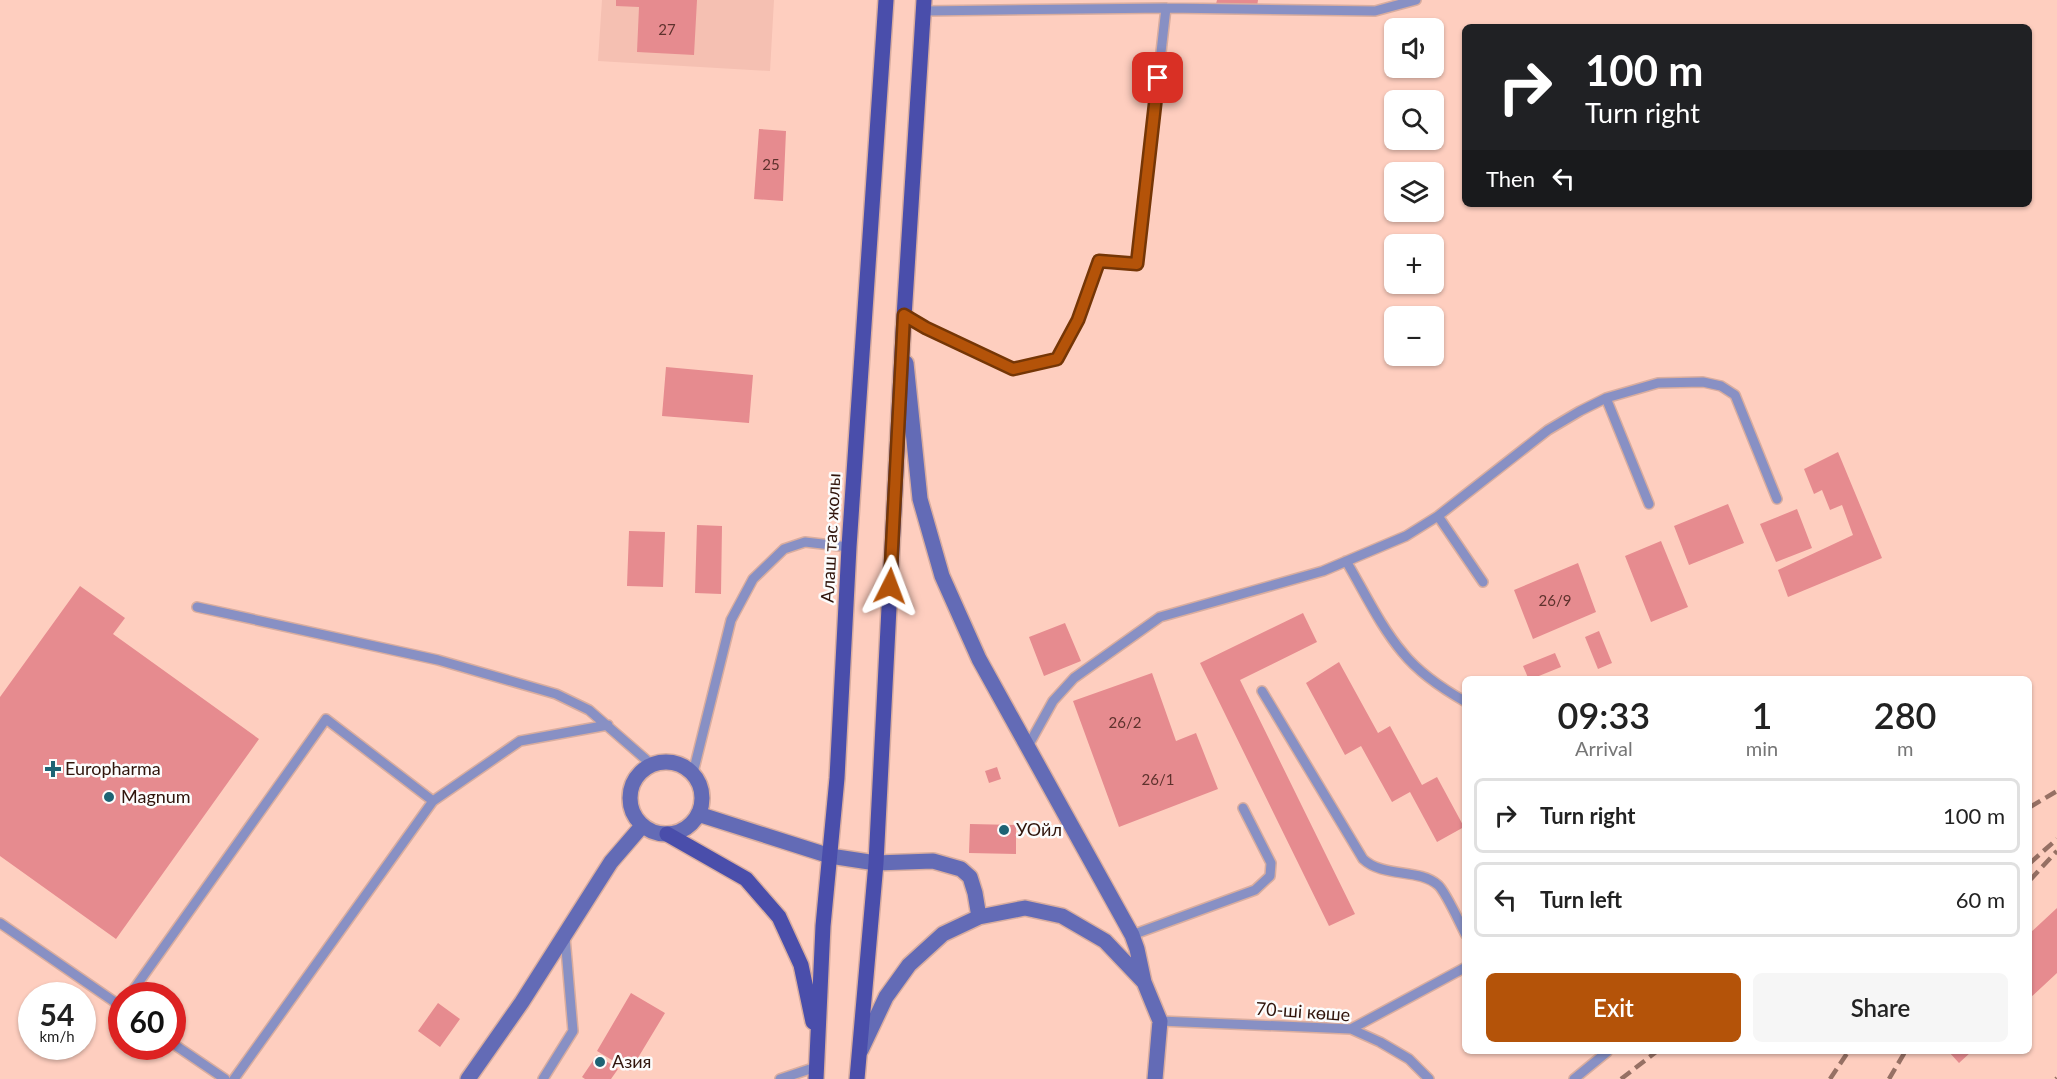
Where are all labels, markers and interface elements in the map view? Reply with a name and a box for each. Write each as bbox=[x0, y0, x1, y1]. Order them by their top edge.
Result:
map controls bbox=[1384, 18, 1444, 366]
button: sound bbox=[1384, 18, 1444, 78]
house number: 27 bbox=[658, 20, 676, 38]
text: 100 m bbox=[1585, 45, 1703, 95]
icon: right bbox=[1486, 48, 1564, 126]
pin bbox=[1132, 52, 1183, 103]
icon: arrive bbox=[1141, 61, 1174, 94]
button: search bbox=[1384, 90, 1444, 150]
text: Turn right bbox=[1585, 96, 1700, 129]
house number: 25 bbox=[762, 155, 780, 173]
button: layers bbox=[1384, 162, 1444, 222]
icon: left bbox=[1547, 162, 1580, 195]
text: Then bbox=[1486, 165, 1535, 192]
button: + bbox=[1384, 234, 1444, 294]
button: − bbox=[1384, 306, 1444, 366]
street label: Алаш тас жолы bbox=[816, 473, 844, 603]
position arrow bbox=[858, 554, 922, 618]
house number: 26/9 bbox=[1539, 591, 1571, 609]
text: 09:33 bbox=[1558, 693, 1650, 737]
text: 1 bbox=[1752, 693, 1772, 737]
text: 280 bbox=[1874, 693, 1936, 737]
house number: 26/2 bbox=[1109, 713, 1141, 731]
text: Arrival bbox=[1575, 736, 1633, 760]
text: min bbox=[1746, 736, 1778, 760]
text: m bbox=[1897, 736, 1913, 760]
place label: Europharma bbox=[65, 757, 161, 779]
marker: Europharma bbox=[46, 762, 60, 776]
house number: 26/1 bbox=[1142, 770, 1174, 788]
place label: Magnum bbox=[121, 785, 191, 807]
marker: Magnum bbox=[102, 790, 116, 804]
icon: right bbox=[1489, 799, 1522, 832]
text: Turn right bbox=[1540, 802, 1635, 829]
text: 100 m bbox=[1943, 802, 2005, 829]
place label: УОйл bbox=[1016, 818, 1062, 840]
marker: УОйл bbox=[997, 823, 1011, 837]
icon: left bbox=[1489, 883, 1522, 916]
text: Turn left bbox=[1540, 886, 1622, 913]
text: 60 m bbox=[1956, 886, 2005, 913]
button: Exit bbox=[1486, 973, 1741, 1042]
button: Share bbox=[1753, 973, 2008, 1042]
speed limit sign: 60 bbox=[108, 982, 186, 1060]
text: 54 bbox=[40, 996, 74, 1032]
street label: 70-ші көше bbox=[1255, 997, 1351, 1025]
text: km/h bbox=[39, 1027, 75, 1045]
place label: Азия bbox=[612, 1050, 651, 1072]
marker: Азия bbox=[593, 1055, 607, 1069]

